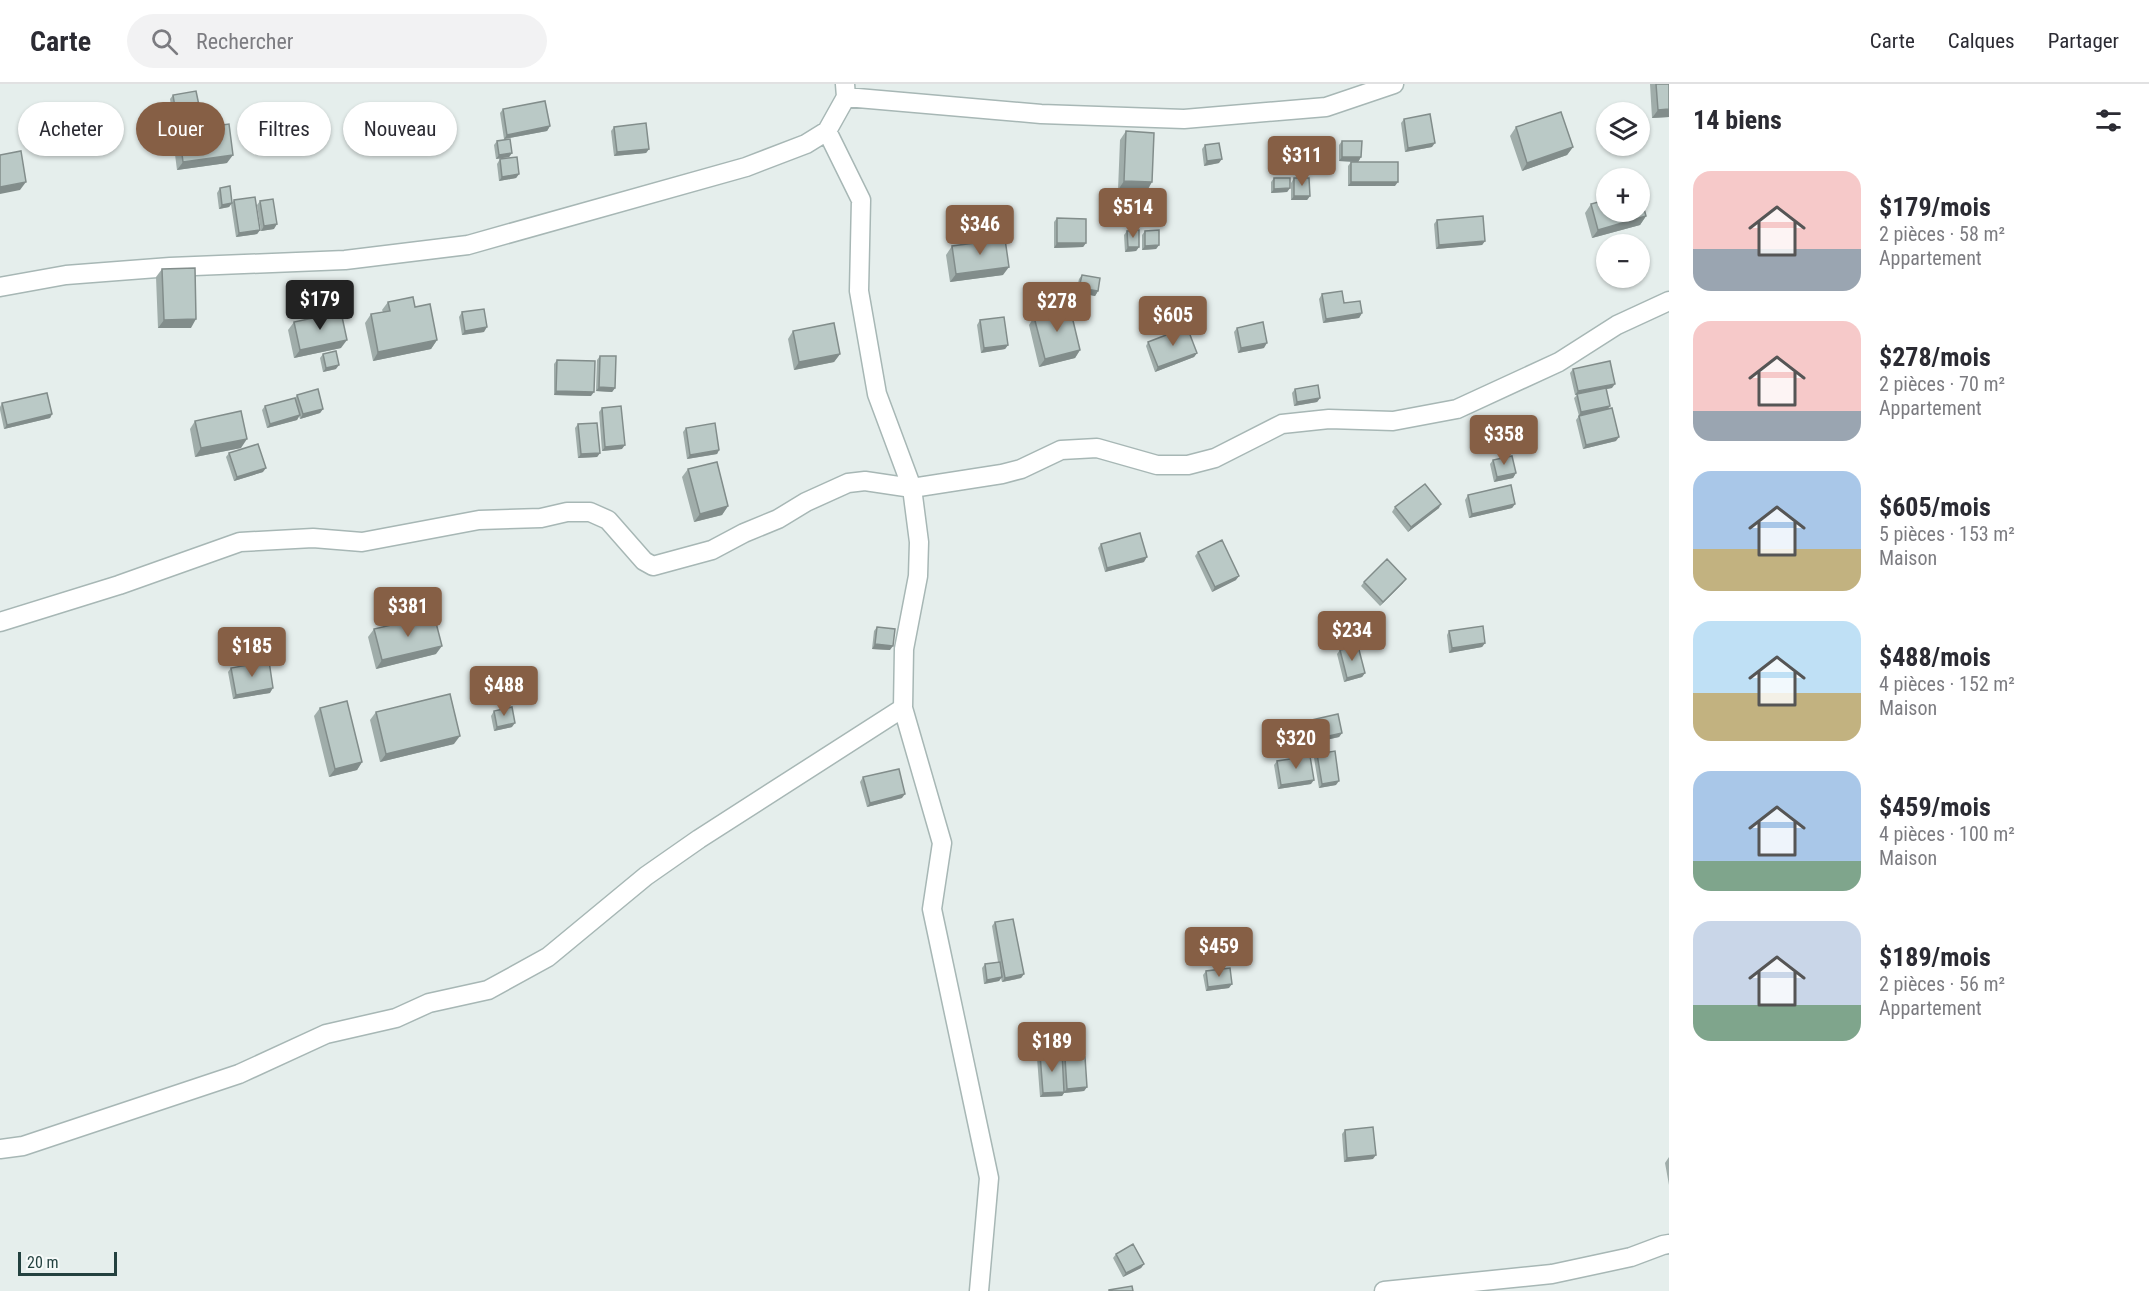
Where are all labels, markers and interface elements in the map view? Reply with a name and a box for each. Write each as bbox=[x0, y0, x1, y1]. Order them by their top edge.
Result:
search box bbox=[127, 14, 547, 68]
text: Carte bbox=[30, 25, 91, 58]
icon: search bbox=[148, 25, 181, 58]
text: Rechercher bbox=[196, 29, 293, 54]
text: Carte bbox=[1870, 29, 1915, 53]
text: Calques bbox=[1948, 29, 2015, 53]
text: Partager bbox=[2048, 29, 2119, 53]
chip: Acheter bbox=[18, 102, 124, 156]
chip: Louer bbox=[136, 102, 225, 156]
chip: Filtres bbox=[237, 102, 331, 156]
chip: Nouveau bbox=[343, 102, 457, 156]
map controls bbox=[1596, 102, 1650, 288]
button: layers bbox=[1596, 102, 1650, 156]
icon: filters bbox=[2092, 104, 2125, 137]
text: 14 biens bbox=[1693, 105, 1782, 135]
pin: $311 bbox=[1266, 136, 1338, 187]
text: $311 bbox=[1282, 143, 1322, 167]
button: + bbox=[1596, 168, 1650, 222]
pin: $514 bbox=[1097, 188, 1169, 239]
text: $179/mois bbox=[1879, 192, 1991, 222]
text: $514 bbox=[1113, 195, 1153, 219]
icon: home bbox=[1741, 195, 1813, 267]
pin: $346 bbox=[944, 205, 1016, 256]
text: $346 bbox=[960, 212, 1000, 236]
text: 2 pièces · 58 m² bbox=[1879, 222, 2005, 246]
button: − bbox=[1596, 234, 1650, 288]
text: Appartement bbox=[1879, 246, 1982, 270]
pin: $179 bbox=[284, 280, 356, 331]
pin: $278 bbox=[1021, 282, 1093, 333]
text: $179 bbox=[300, 287, 340, 311]
text: $278 bbox=[1037, 289, 1077, 313]
pin: $605 bbox=[1137, 296, 1209, 347]
text: $605 bbox=[1153, 303, 1193, 327]
text: $278/mois bbox=[1879, 342, 1991, 372]
icon: home bbox=[1741, 345, 1813, 417]
text: 2 pièces · 70 m² bbox=[1879, 372, 2005, 396]
text: Appartement bbox=[1879, 396, 1982, 420]
pin: $358 bbox=[1468, 415, 1540, 466]
text: $358 bbox=[1484, 422, 1524, 446]
text: $605/mois bbox=[1879, 492, 1991, 522]
icon: home bbox=[1741, 495, 1813, 567]
text: 5 pièces · 153 m² bbox=[1879, 522, 2015, 546]
text: Maison bbox=[1879, 546, 1937, 570]
pin: $381 bbox=[372, 587, 444, 638]
text: $381 bbox=[388, 594, 428, 618]
pin: $234 bbox=[1316, 611, 1388, 662]
text: $234 bbox=[1332, 618, 1372, 642]
pin: $185 bbox=[216, 627, 288, 678]
text: $185 bbox=[232, 634, 272, 658]
text: $488/mois bbox=[1879, 642, 1991, 672]
icon: home bbox=[1741, 645, 1813, 717]
pin: $488 bbox=[468, 666, 540, 717]
text: 4 pièces · 152 m² bbox=[1879, 672, 2015, 696]
text: $488 bbox=[484, 673, 524, 697]
text: Maison bbox=[1879, 696, 1937, 720]
pin: $320 bbox=[1260, 719, 1332, 770]
text: $320 bbox=[1276, 726, 1316, 750]
text: $459/mois bbox=[1879, 792, 1991, 822]
icon: home bbox=[1741, 795, 1813, 867]
text: 4 pièces · 100 m² bbox=[1879, 822, 2015, 846]
text: Maison bbox=[1879, 846, 1937, 870]
pin: $459 bbox=[1183, 927, 1255, 978]
text: $459 bbox=[1199, 934, 1239, 958]
text: $189/mois bbox=[1879, 942, 1991, 972]
icon: home bbox=[1741, 945, 1813, 1017]
text: 2 pièces · 56 m² bbox=[1879, 972, 2005, 996]
text: Appartement bbox=[1879, 996, 1982, 1020]
pin: $189 bbox=[1016, 1022, 1088, 1073]
text: $189 bbox=[1032, 1029, 1072, 1053]
scale bar bbox=[18, 1249, 117, 1276]
text: 20 m bbox=[27, 1253, 59, 1272]

